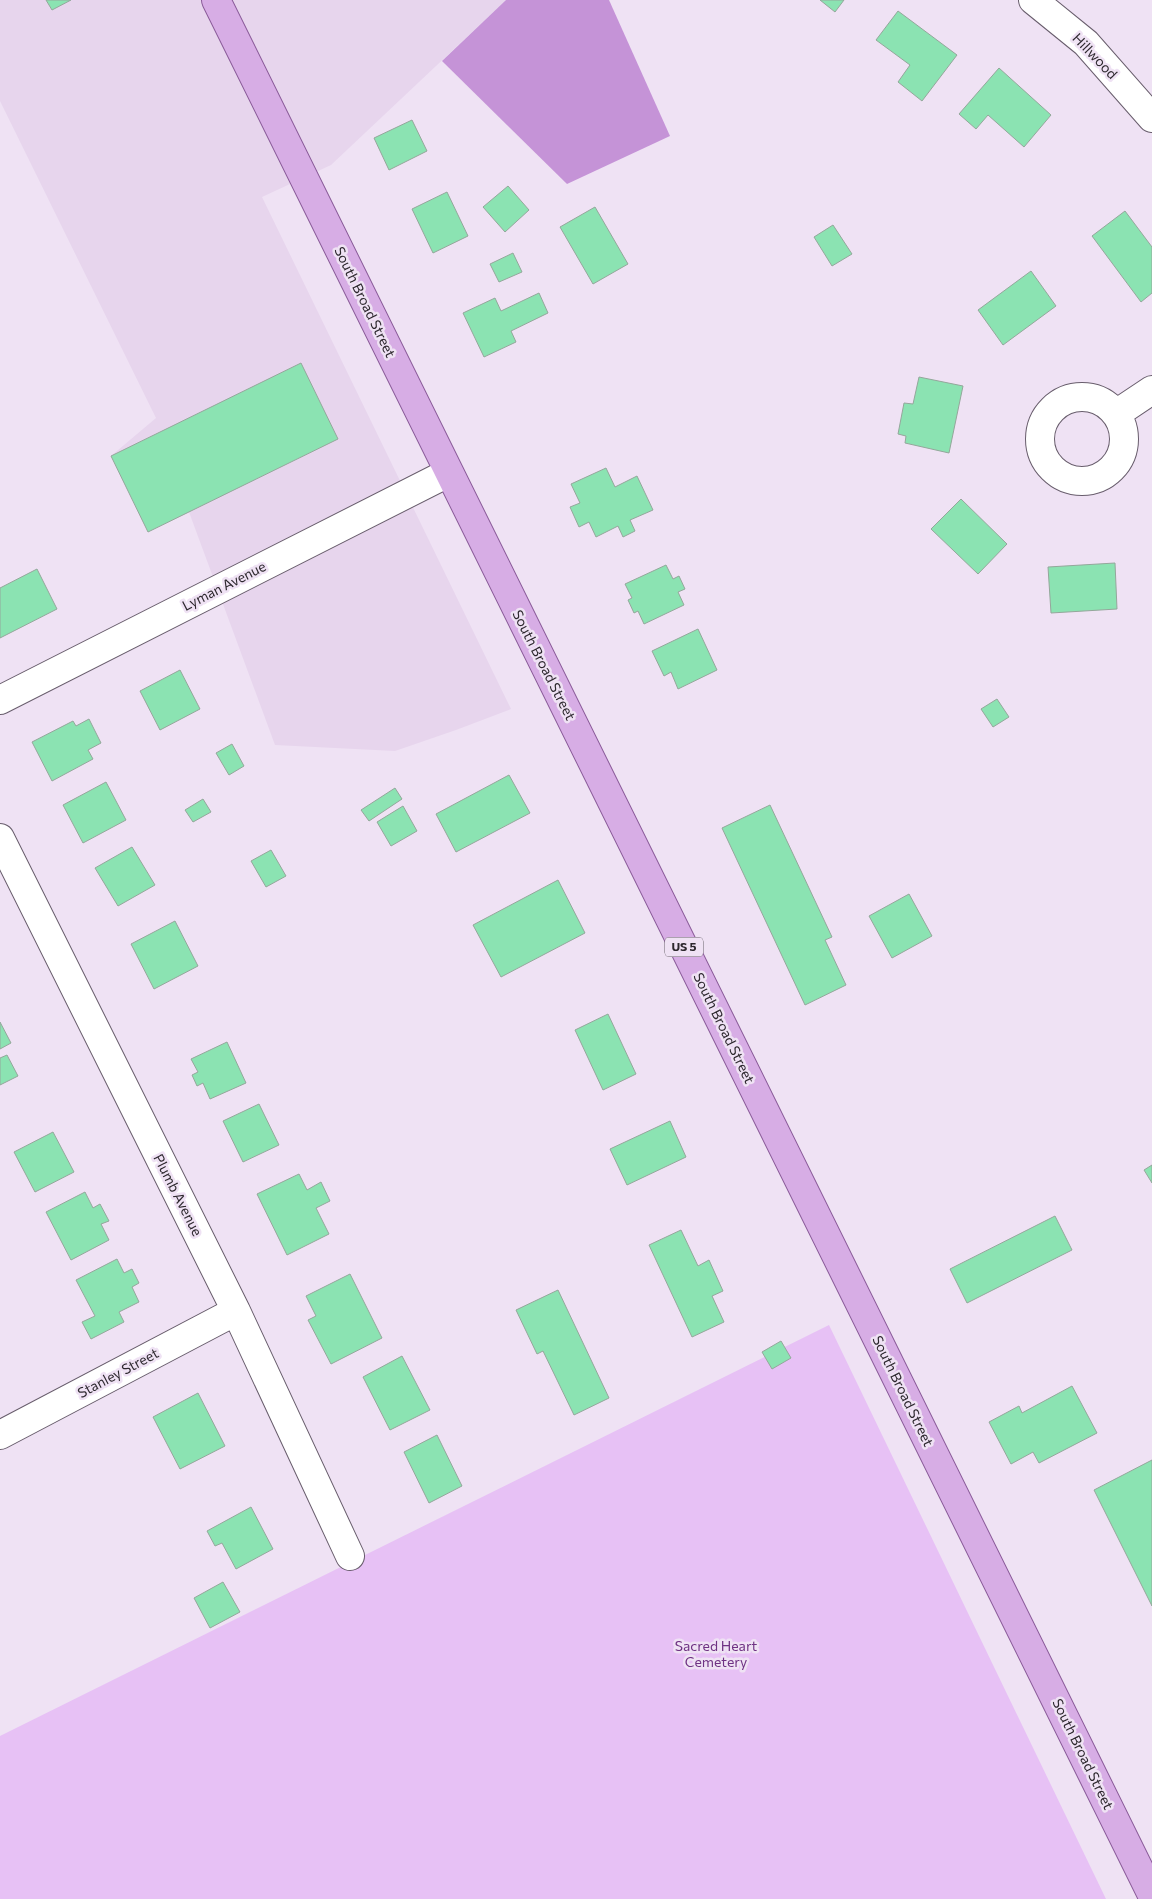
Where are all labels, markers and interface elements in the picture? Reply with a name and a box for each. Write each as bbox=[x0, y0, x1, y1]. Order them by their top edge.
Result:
street label: Hillwood bbox=[1069, 29, 1121, 82]
street label: South Broad Street bbox=[331, 244, 400, 360]
street label: Lyman Avenue bbox=[179, 557, 269, 614]
street label: South Broad Street bbox=[509, 607, 580, 723]
road number: US 5 bbox=[665, 938, 703, 956]
street label: South Broad Street bbox=[690, 970, 759, 1086]
street label: Plumb Avenue bbox=[150, 1151, 206, 1239]
street label: South Broad Street bbox=[869, 1333, 938, 1449]
street label: Stanley Street bbox=[74, 1344, 161, 1401]
park label: Sacred Heart Cemetery bbox=[675, 1637, 758, 1670]
street label: South Broad Street bbox=[1049, 1696, 1118, 1812]

